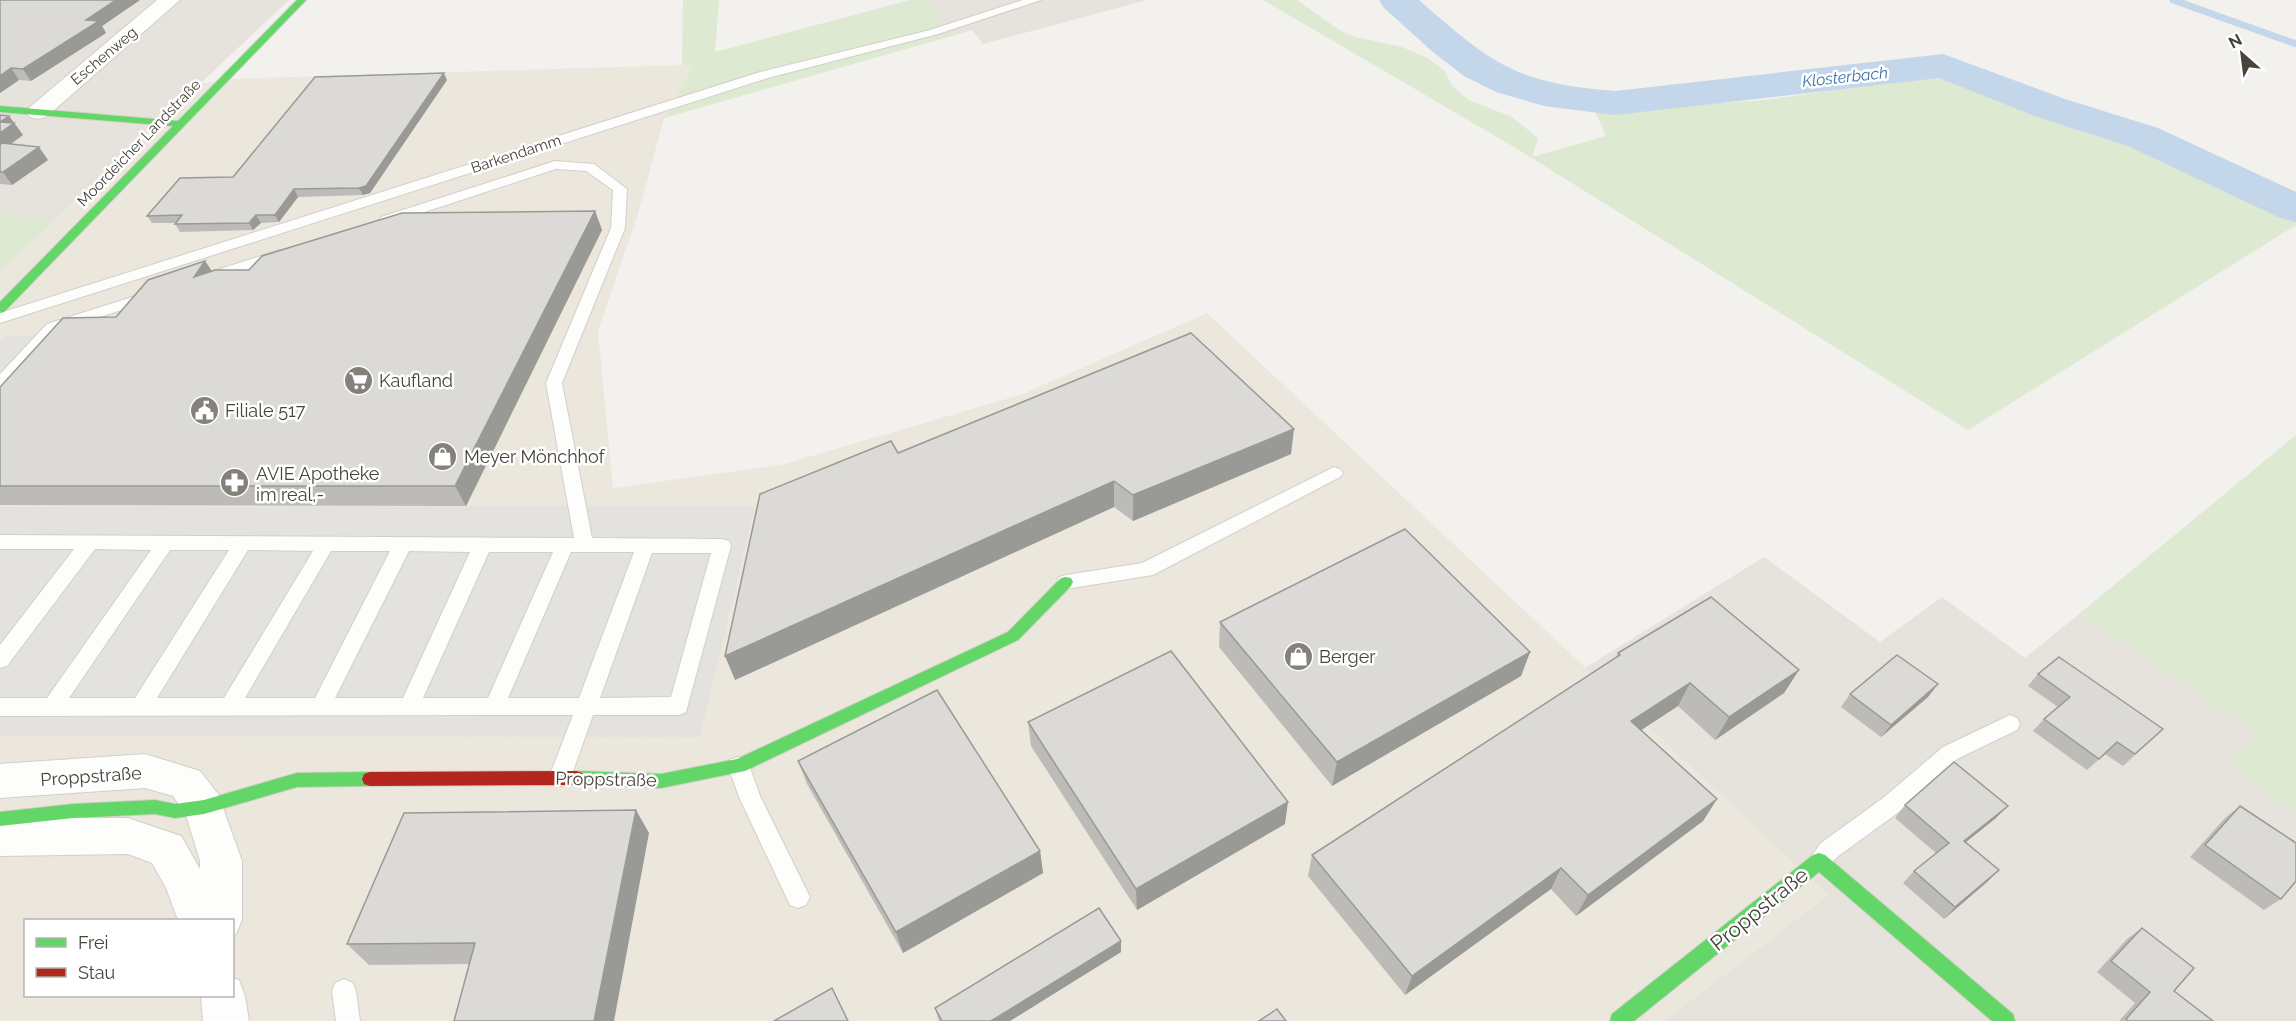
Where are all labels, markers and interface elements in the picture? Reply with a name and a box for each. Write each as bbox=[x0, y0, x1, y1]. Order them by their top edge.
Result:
street label: Eschenweg bbox=[67, 23, 141, 89]
north arrow bbox=[2212, 24, 2272, 84]
text: N bbox=[2225, 30, 2245, 52]
water label: Klosterbach bbox=[1801, 63, 1889, 91]
street label: Moordeicher Landstraße bbox=[74, 76, 205, 210]
street label: Barkendamm bbox=[469, 131, 563, 177]
supermarket icon: Kaufland bbox=[342, 364, 374, 396]
place label: Kaufland bbox=[379, 370, 453, 391]
public building icon: Filiale 517 bbox=[188, 394, 220, 426]
place label: Filiale 517 bbox=[225, 400, 306, 421]
shop icon: Meyer Mönchhof bbox=[427, 440, 459, 472]
place label: Meyer Mönchhof bbox=[464, 446, 606, 467]
place label: AVIE Apotheke im real,- bbox=[256, 463, 380, 505]
pharmacy icon: AVIE Apotheke im real,- bbox=[219, 467, 251, 499]
shop icon: Berger bbox=[1282, 640, 1314, 672]
place label: Berger bbox=[1319, 646, 1376, 667]
street label: Proppstraße bbox=[40, 762, 143, 790]
street label: Proppstraße bbox=[555, 768, 657, 790]
street label: Proppstraße bbox=[1705, 862, 1813, 956]
legend bbox=[24, 919, 234, 997]
text: Frei bbox=[78, 932, 108, 953]
text: Stau bbox=[78, 962, 115, 983]

